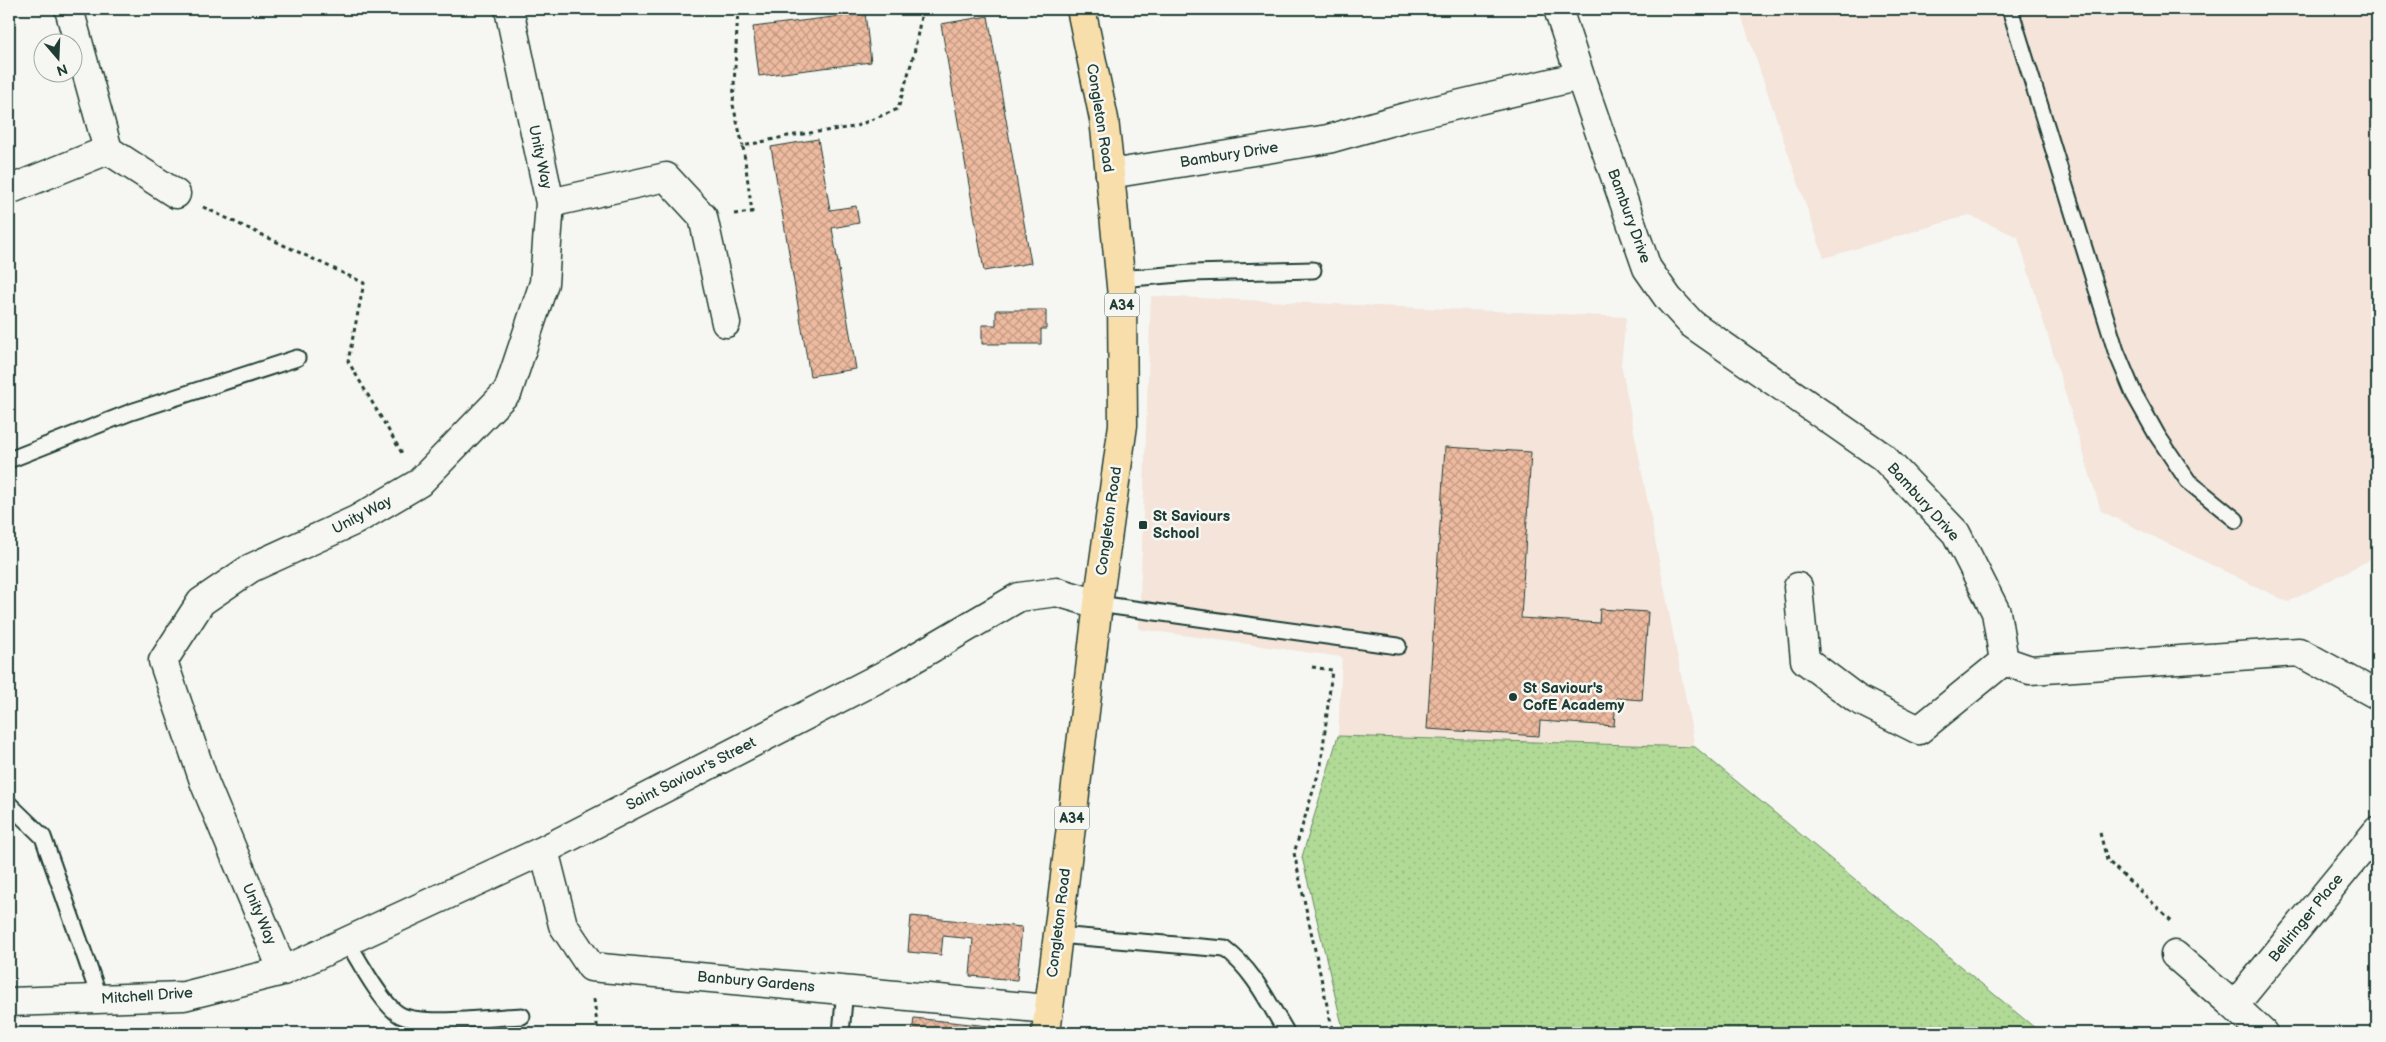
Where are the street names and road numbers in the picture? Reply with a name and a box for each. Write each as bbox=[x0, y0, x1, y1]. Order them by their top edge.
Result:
street label: Congleton Road bbox=[1082, 62, 1118, 174]
street label: Unity Way bbox=[524, 123, 556, 191]
street label: Bambury Drive bbox=[1178, 138, 1280, 172]
street label: Bambury Drive bbox=[1603, 166, 1655, 266]
road number: A34 bbox=[1104, 294, 1140, 316]
street label: Bambury Drive bbox=[1883, 459, 1963, 545]
street label: Congleton Road bbox=[1092, 465, 1126, 577]
street label: Unity Way bbox=[329, 491, 395, 539]
street label: Saint Saviour's Street bbox=[623, 733, 760, 815]
road number: A34 bbox=[1054, 806, 1090, 830]
street label: Congleton Road bbox=[1043, 867, 1075, 979]
street label: Bellringer Place bbox=[2265, 870, 2348, 966]
street label: Unity Way bbox=[238, 880, 281, 948]
street label: Banbury Gardens bbox=[696, 967, 816, 997]
street label: Mitchell Drive bbox=[101, 983, 194, 1009]

